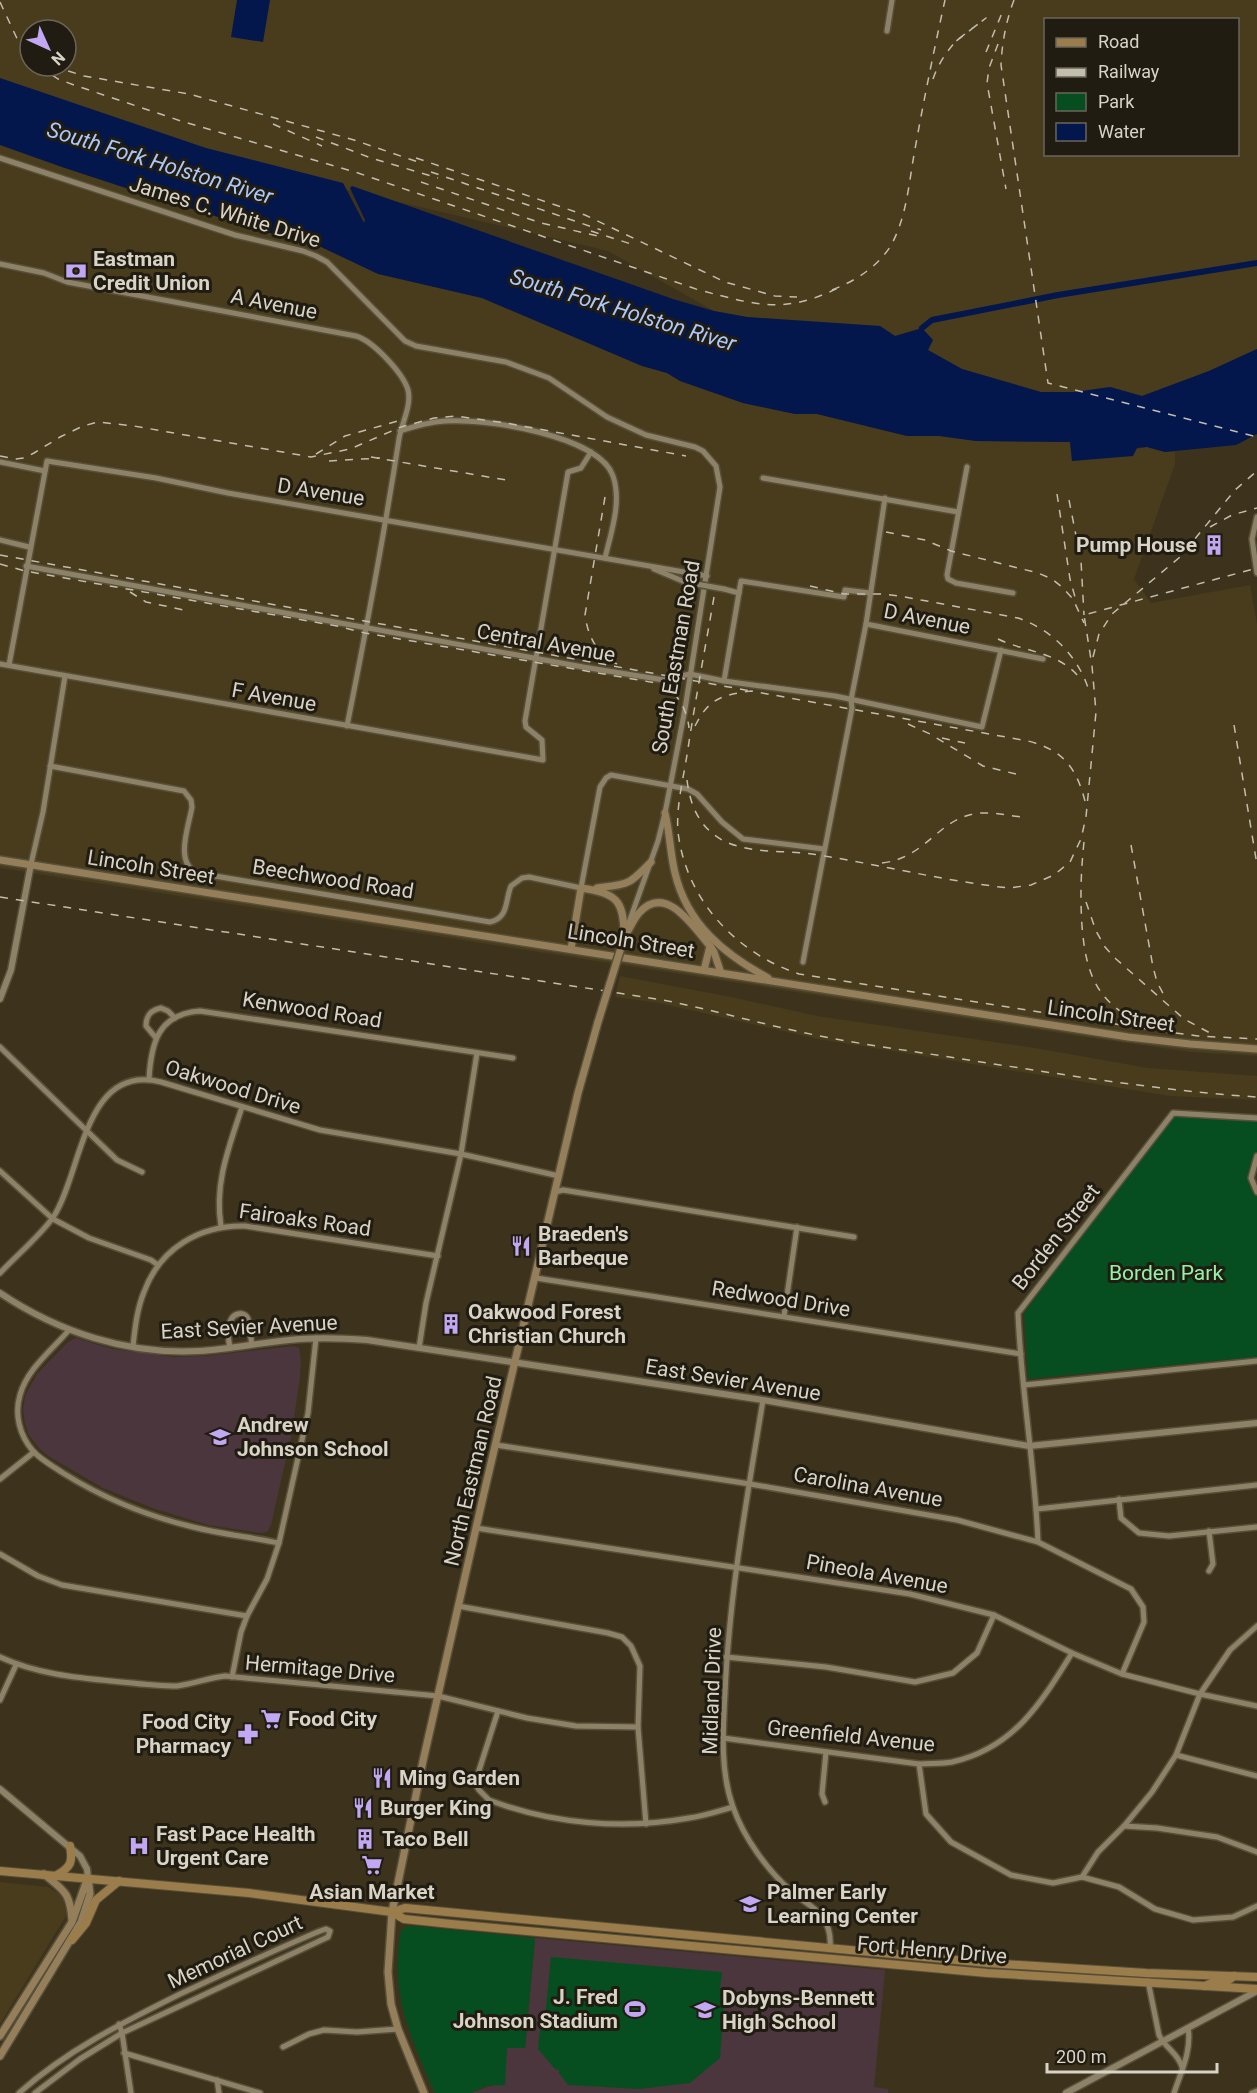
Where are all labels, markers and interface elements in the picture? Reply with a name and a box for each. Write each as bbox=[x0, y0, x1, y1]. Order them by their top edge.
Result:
north arrow bbox=[18, 18, 78, 78]
legend bbox=[1044, 18, 1239, 156]
text: Road bbox=[1098, 31, 1139, 52]
text: N bbox=[48, 48, 69, 69]
text: Railway bbox=[1098, 61, 1160, 82]
text: Park bbox=[1098, 91, 1135, 112]
water label: South Fork Holston River bbox=[44, 117, 277, 209]
text: Water bbox=[1098, 121, 1145, 142]
street label: James C. White Drive bbox=[126, 171, 324, 253]
place label: Eastman Credit Union bbox=[93, 247, 210, 295]
bank icon: Eastman Credit Union bbox=[64, 259, 88, 283]
water label: South Fork Holston River bbox=[507, 264, 740, 356]
street label: A Avenue bbox=[229, 284, 319, 324]
street label: D Avenue bbox=[276, 473, 366, 511]
place label: Pump House bbox=[1076, 533, 1197, 557]
building icon: Pump House bbox=[1202, 533, 1226, 557]
street label: South Eastman Road bbox=[647, 559, 705, 755]
street label: D Avenue bbox=[882, 599, 972, 639]
street label: Central Avenue bbox=[475, 619, 617, 667]
street label: F Avenue bbox=[230, 678, 318, 716]
street label: Lincoln Street bbox=[86, 845, 216, 889]
street label: Beechwood Road bbox=[251, 854, 415, 904]
street label: Lincoln Street bbox=[566, 919, 696, 963]
street label: Kenwood Road bbox=[241, 987, 383, 1033]
street label: Lincoln Street bbox=[1046, 995, 1176, 1037]
street label: Oakwood Drive bbox=[162, 1055, 304, 1119]
street label: Borden Street bbox=[1007, 1179, 1105, 1294]
street label: Fairoaks Road bbox=[237, 1199, 373, 1241]
place label: Braeden's Barbeque bbox=[538, 1222, 629, 1270]
restaurant icon: Braeden's Barbeque bbox=[509, 1234, 533, 1258]
park label: Borden Park bbox=[1109, 1261, 1223, 1285]
street label: Redwood Drive bbox=[710, 1276, 852, 1322]
place label: Oakwood Forest Christian Church bbox=[468, 1300, 626, 1348]
street label: East Sevier Avenue bbox=[160, 1310, 338, 1344]
building icon: Oakwood Forest Christian Church bbox=[439, 1312, 463, 1336]
street label: East Sevier Avenue bbox=[644, 1354, 822, 1406]
street label: North Eastman Road bbox=[439, 1374, 507, 1568]
place label: Andrew Johnson School bbox=[237, 1413, 389, 1461]
school or university icon: Andrew Johnson School bbox=[208, 1425, 232, 1449]
street label: Carolina Avenue bbox=[792, 1462, 944, 1512]
street label: Pineola Avenue bbox=[804, 1550, 950, 1598]
street label: Midland Drive bbox=[698, 1627, 726, 1755]
street label: Hermitage Drive bbox=[244, 1650, 396, 1688]
supermarket icon: Food City bbox=[259, 1707, 283, 1731]
place label: Food City bbox=[288, 1707, 377, 1731]
place label: Food City Pharmacy bbox=[136, 1710, 231, 1758]
street label: Greenfield Avenue bbox=[766, 1715, 936, 1757]
pharmacy icon: Food City Pharmacy bbox=[236, 1722, 260, 1746]
restaurant icon: Ming Garden bbox=[370, 1766, 394, 1790]
place label: Ming Garden bbox=[399, 1766, 520, 1790]
restaurant icon: Burger King bbox=[351, 1796, 375, 1820]
place label: Burger King bbox=[380, 1796, 492, 1820]
place label: Fast Pace Health Urgent Care bbox=[156, 1822, 316, 1870]
building icon: Taco Bell bbox=[353, 1827, 377, 1851]
place label: Taco Bell bbox=[382, 1827, 469, 1851]
hospital icon: Fast Pace Health Urgent Care bbox=[127, 1834, 151, 1858]
supermarket icon: Asian Market bbox=[360, 1853, 384, 1877]
place label: Asian Market bbox=[309, 1880, 435, 1904]
place label: Palmer Early Learning Center bbox=[767, 1880, 918, 1928]
school or university icon: Palmer Early Learning Center bbox=[738, 1892, 762, 1916]
street label: Memorial Court bbox=[164, 1910, 306, 1994]
street label: Fort Henry Drive bbox=[856, 1931, 1008, 1969]
place label: J. Fred Johnson Stadium bbox=[453, 1985, 618, 2033]
place label: Dobyns-Bennett High School bbox=[722, 1986, 874, 2034]
sports icon: J. Fred Johnson Stadium bbox=[623, 1997, 647, 2021]
school or university icon: Dobyns-Bennett High School bbox=[693, 1998, 717, 2022]
scale bar bbox=[1047, 2036, 1216, 2074]
text: 200 m bbox=[1056, 2046, 1107, 2067]

